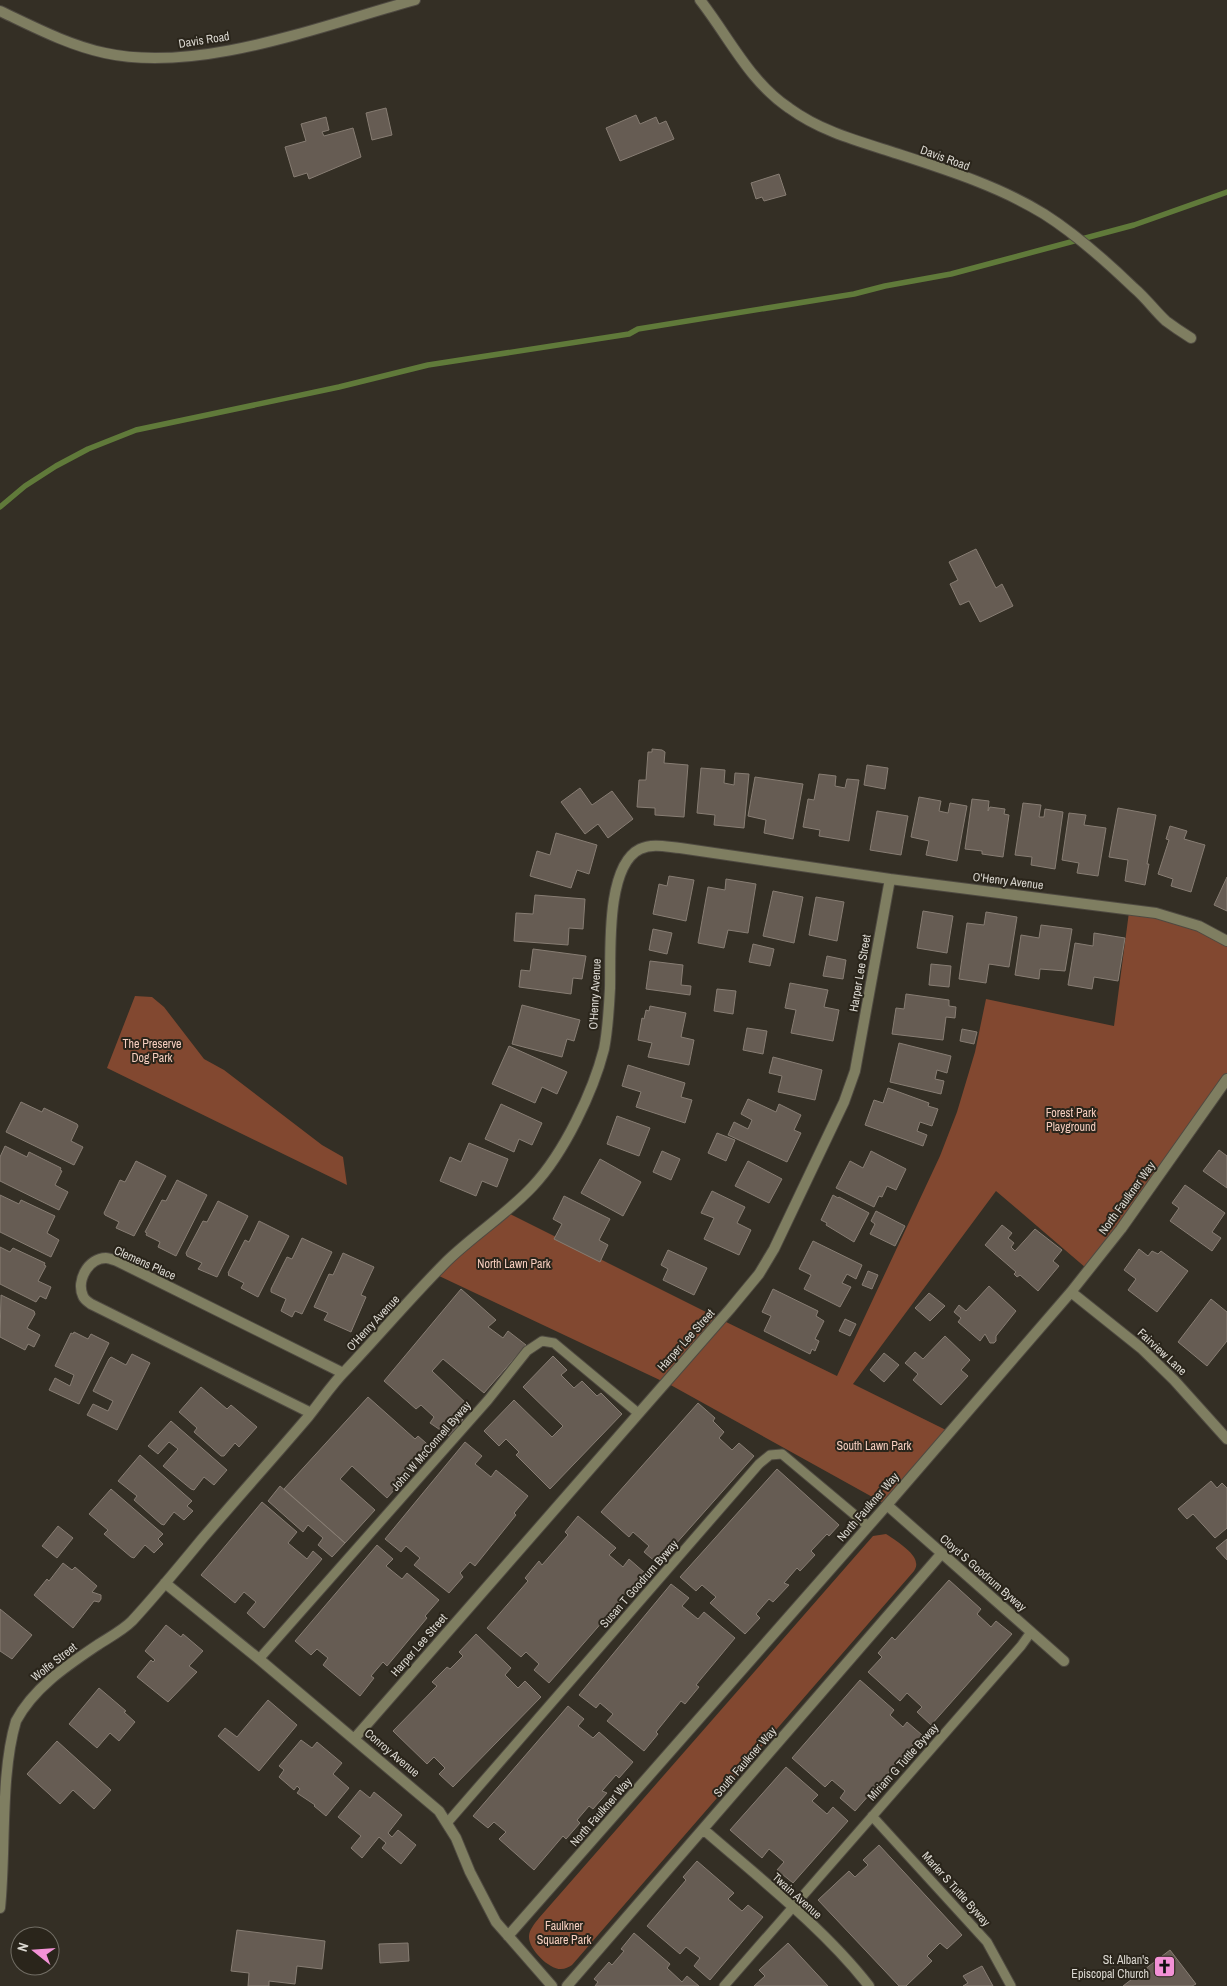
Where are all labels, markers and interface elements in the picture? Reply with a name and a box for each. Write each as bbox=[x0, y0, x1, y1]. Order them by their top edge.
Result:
street label: Davis Road bbox=[177, 28, 231, 52]
street label: Davis Road bbox=[918, 142, 972, 174]
street label: O'Henry Avenue bbox=[972, 869, 1044, 893]
street label: Harper Lee Street bbox=[845, 933, 875, 1013]
street label: O'Henry Avenue bbox=[585, 958, 605, 1030]
park label: The Preserve Dog Park bbox=[122, 1036, 182, 1066]
park label: Forest Park Playground bbox=[1046, 1105, 1096, 1135]
street label: North Faulkner Way bbox=[1095, 1158, 1159, 1238]
street label: Clemens Place bbox=[112, 1242, 178, 1284]
park label: North Lawn Park bbox=[477, 1256, 551, 1272]
street label: O'Henry Avenue bbox=[343, 1292, 403, 1354]
street label: Harper Lee Street bbox=[654, 1305, 718, 1374]
street label: Fairview Lane bbox=[1134, 1325, 1190, 1379]
street label: John W McConnell Byway bbox=[387, 1398, 475, 1494]
park label: South Lawn Park bbox=[837, 1438, 912, 1454]
street label: North Faulkner Way bbox=[834, 1469, 903, 1545]
street label: Cloyd S Goodrum Byway bbox=[936, 1531, 1030, 1615]
street label: Susan T Goodrum Byway bbox=[596, 1537, 682, 1631]
street label: Harper Lee Street bbox=[387, 1610, 451, 1680]
street label: Wolfe Street bbox=[28, 1639, 80, 1685]
street label: Miriam G Tuttle Byway bbox=[864, 1720, 942, 1804]
street label: South Faulkner Way bbox=[710, 1723, 780, 1801]
street label: Conroy Avenue bbox=[361, 1725, 423, 1781]
street label: North Faulkner Way bbox=[567, 1774, 636, 1850]
street label: Marler S Tuttle Byway bbox=[918, 1848, 994, 1930]
street label: Twain Avenue bbox=[769, 1869, 825, 1923]
park label: Faulkner Square Park bbox=[537, 1918, 591, 1948]
north arrow bbox=[10, 1926, 60, 1976]
text: N bbox=[13, 1941, 32, 1954]
place label: St. Alban's Episcopal Church bbox=[1071, 1952, 1149, 1982]
church icon: St. Alban's Episcopal Church bbox=[1153, 1955, 1177, 1979]

